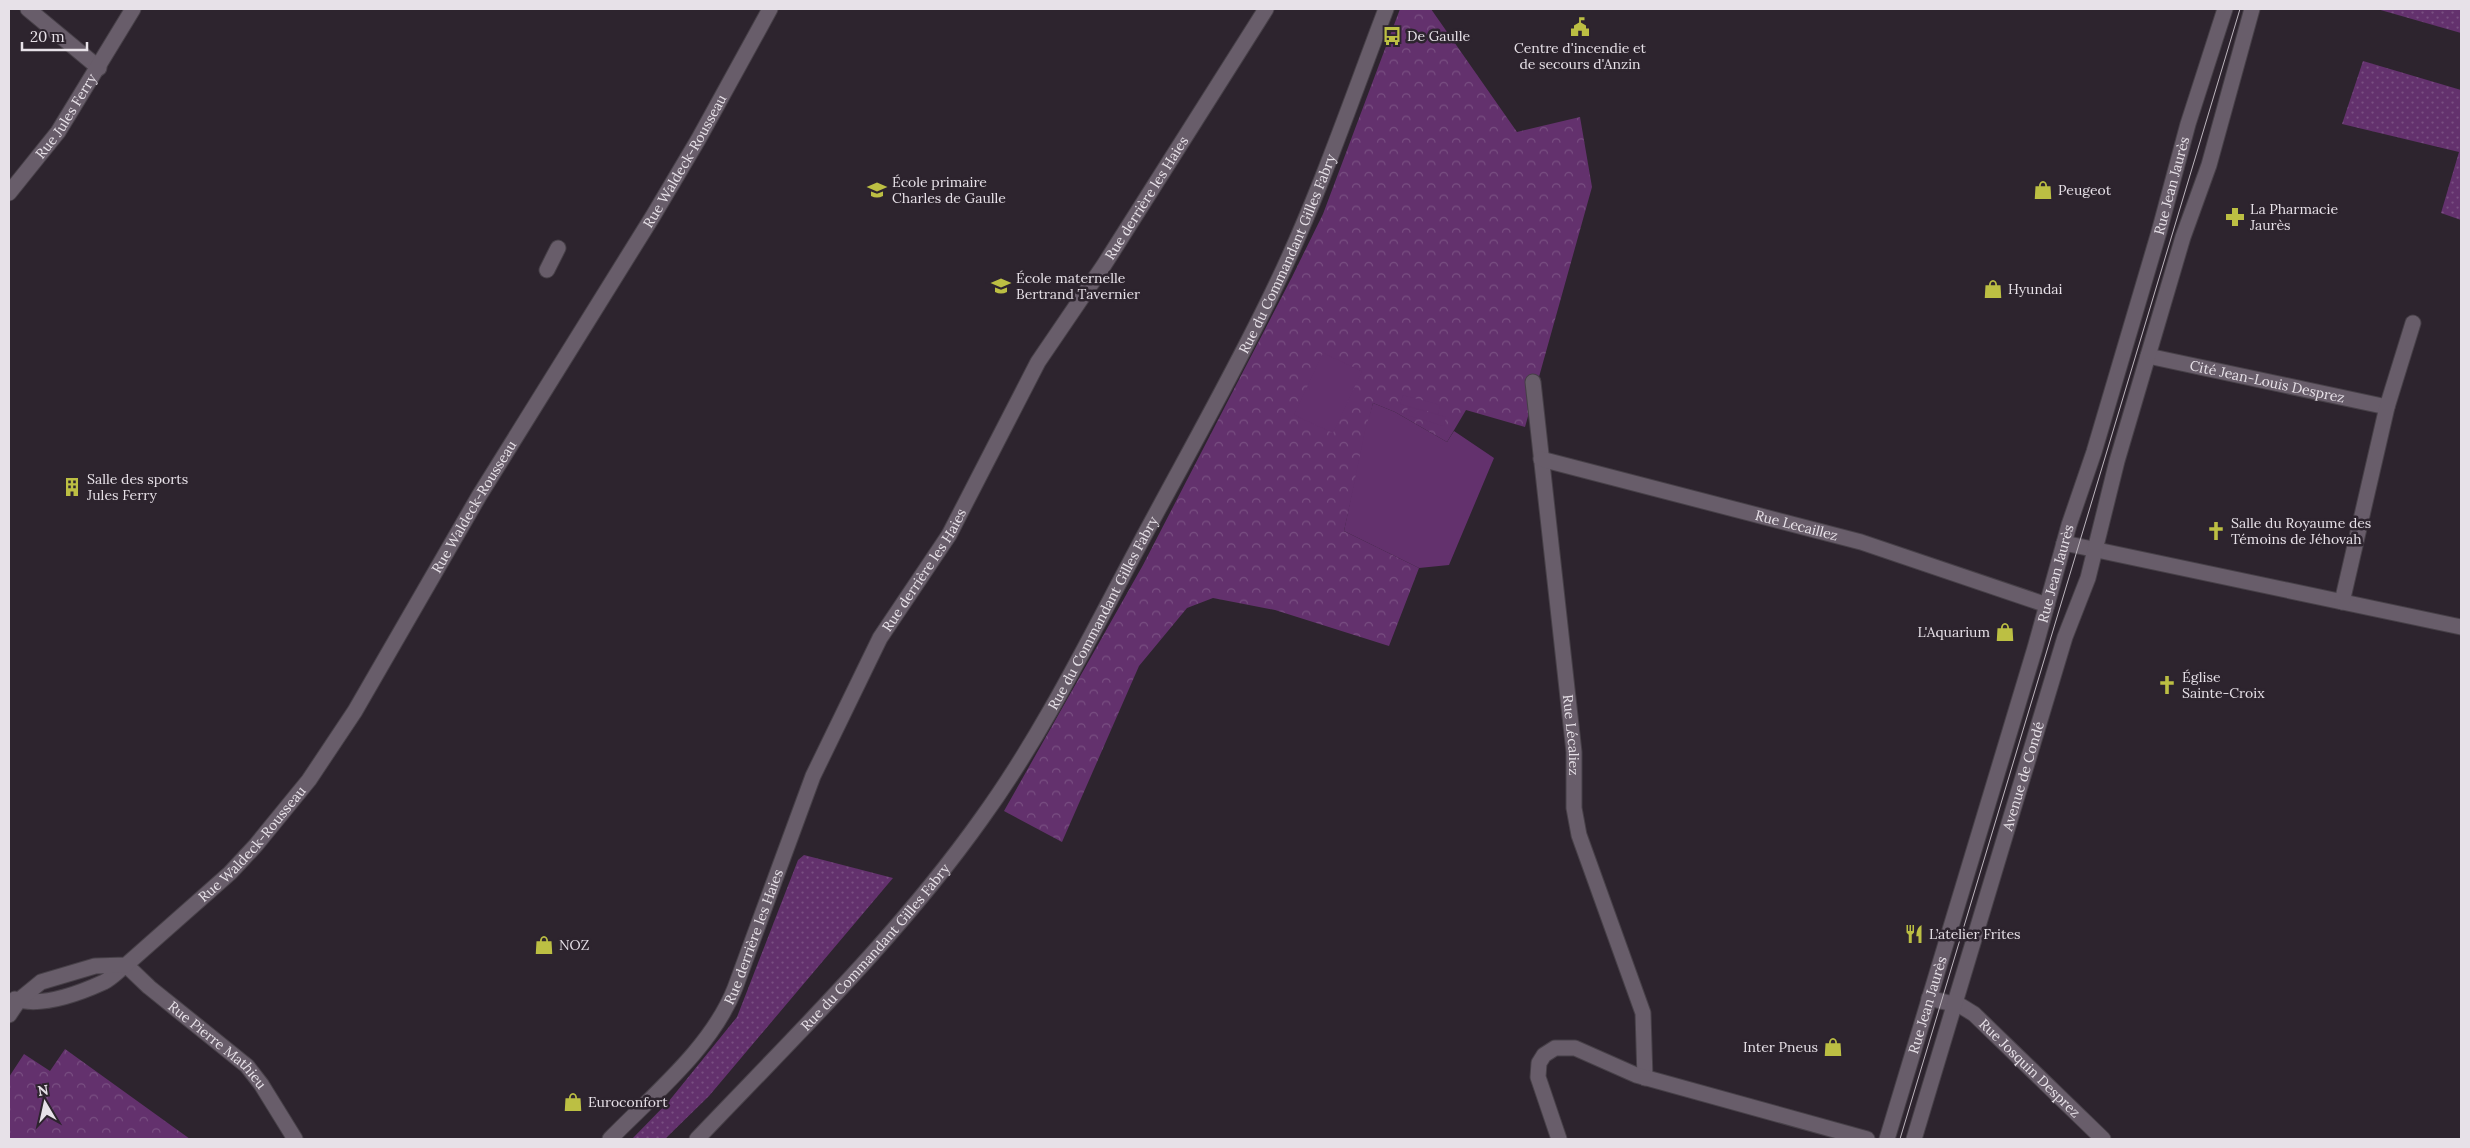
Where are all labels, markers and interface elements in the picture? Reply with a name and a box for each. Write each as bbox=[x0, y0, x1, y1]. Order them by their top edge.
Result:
public building icon: Centre d'incendie et de secours d'Anzin bbox=[1569, 16, 1591, 38]
scale bar bbox=[22, 20, 88, 52]
bus stop icon: De Gaulle bbox=[1381, 25, 1403, 47]
text: 20 m bbox=[30, 27, 65, 46]
place label: De Gaulle bbox=[1407, 27, 1470, 45]
place label: Centre d'incendie et de secours d'Anzin bbox=[1514, 39, 1647, 73]
street label: Rue Jules Ferry bbox=[31, 70, 101, 162]
street label: Rue Waldeck-Rousseau bbox=[639, 91, 730, 231]
street label: Rue derrière les Haies bbox=[1101, 133, 1192, 263]
street label: Rue Jean Jaurès bbox=[2150, 135, 2193, 237]
street label: Rue du Commandant Gilles Fabry bbox=[1235, 151, 1340, 357]
place label: École primaire Charles de Gaulle bbox=[892, 173, 1006, 207]
school or university icon: École primaire Charles de Gaulle bbox=[866, 179, 888, 201]
shop icon: Peugeot bbox=[2032, 179, 2054, 201]
place label: Peugeot bbox=[2058, 181, 2112, 199]
place label: La Pharmacie Jaurès bbox=[2249, 200, 2338, 234]
pharmacy icon: La Pharmacie Jaurès bbox=[2224, 206, 2246, 228]
place label: École maternelle Bertrand Tavernier bbox=[1016, 269, 1140, 303]
school or university icon: École maternelle Bertrand Tavernier bbox=[990, 275, 1012, 297]
shop icon: Hyundai bbox=[1982, 278, 2004, 300]
place label: Hyundai bbox=[2008, 280, 2063, 298]
street label: Cité Jean-Louis Desprez bbox=[2188, 356, 2346, 407]
street label: Rue Waldeck-Rousseau bbox=[427, 437, 520, 576]
place label: Salle des sports Jules Ferry bbox=[86, 470, 188, 504]
building icon: Salle des sports Jules Ferry bbox=[61, 476, 83, 498]
street label: Rue derrière les Haies bbox=[878, 505, 970, 635]
street label: Rue Lecaillez bbox=[1753, 506, 1840, 545]
street label: Rue du Commandant Gilles Fabry bbox=[1044, 512, 1162, 713]
place label: Salle du Royaume des Témoins de Jéhovah bbox=[2231, 514, 2371, 548]
church icon: Salle du Royaume des Témoins de Jéhovah bbox=[2205, 520, 2227, 542]
street label: Rue Jean Jaurès bbox=[2033, 523, 2078, 625]
shop icon: L'Aquarium bbox=[1994, 621, 2016, 643]
place label: L'Aquarium bbox=[1918, 623, 1990, 641]
place label: Église Sainte-Croix bbox=[2182, 668, 2265, 702]
church icon: Église Sainte-Croix bbox=[2156, 674, 2178, 696]
street label: Rue Lécaliez bbox=[1559, 693, 1583, 775]
street label: Avenue de Condé bbox=[1998, 719, 2048, 834]
street label: Rue Waldeck-Rousseau bbox=[195, 782, 310, 906]
street label: Rue du Commandant Gilles Fabry bbox=[797, 859, 954, 1035]
street label: Rue derrière les Haies bbox=[720, 867, 787, 1007]
restaurant icon: L’atelier Frites bbox=[1903, 923, 1925, 945]
place label: L’atelier Frites bbox=[1929, 925, 2021, 943]
shop icon: NOZ bbox=[533, 934, 555, 956]
place label: NOZ bbox=[559, 936, 589, 954]
street label: Rue Jean Jaurès bbox=[1904, 954, 1951, 1056]
street label: Rue Pierre Mathieu bbox=[164, 997, 270, 1093]
street label: Rue Josquin Desprez bbox=[1975, 1015, 2084, 1121]
shop icon: Inter Pneus bbox=[1822, 1036, 1844, 1058]
place label: Inter Pneus bbox=[1743, 1038, 1818, 1056]
north arrow bbox=[20, 1078, 70, 1128]
text: N bbox=[36, 1080, 50, 1100]
shop icon: Euroconfort bbox=[562, 1091, 584, 1113]
place label: Euroconfort bbox=[588, 1093, 668, 1111]

